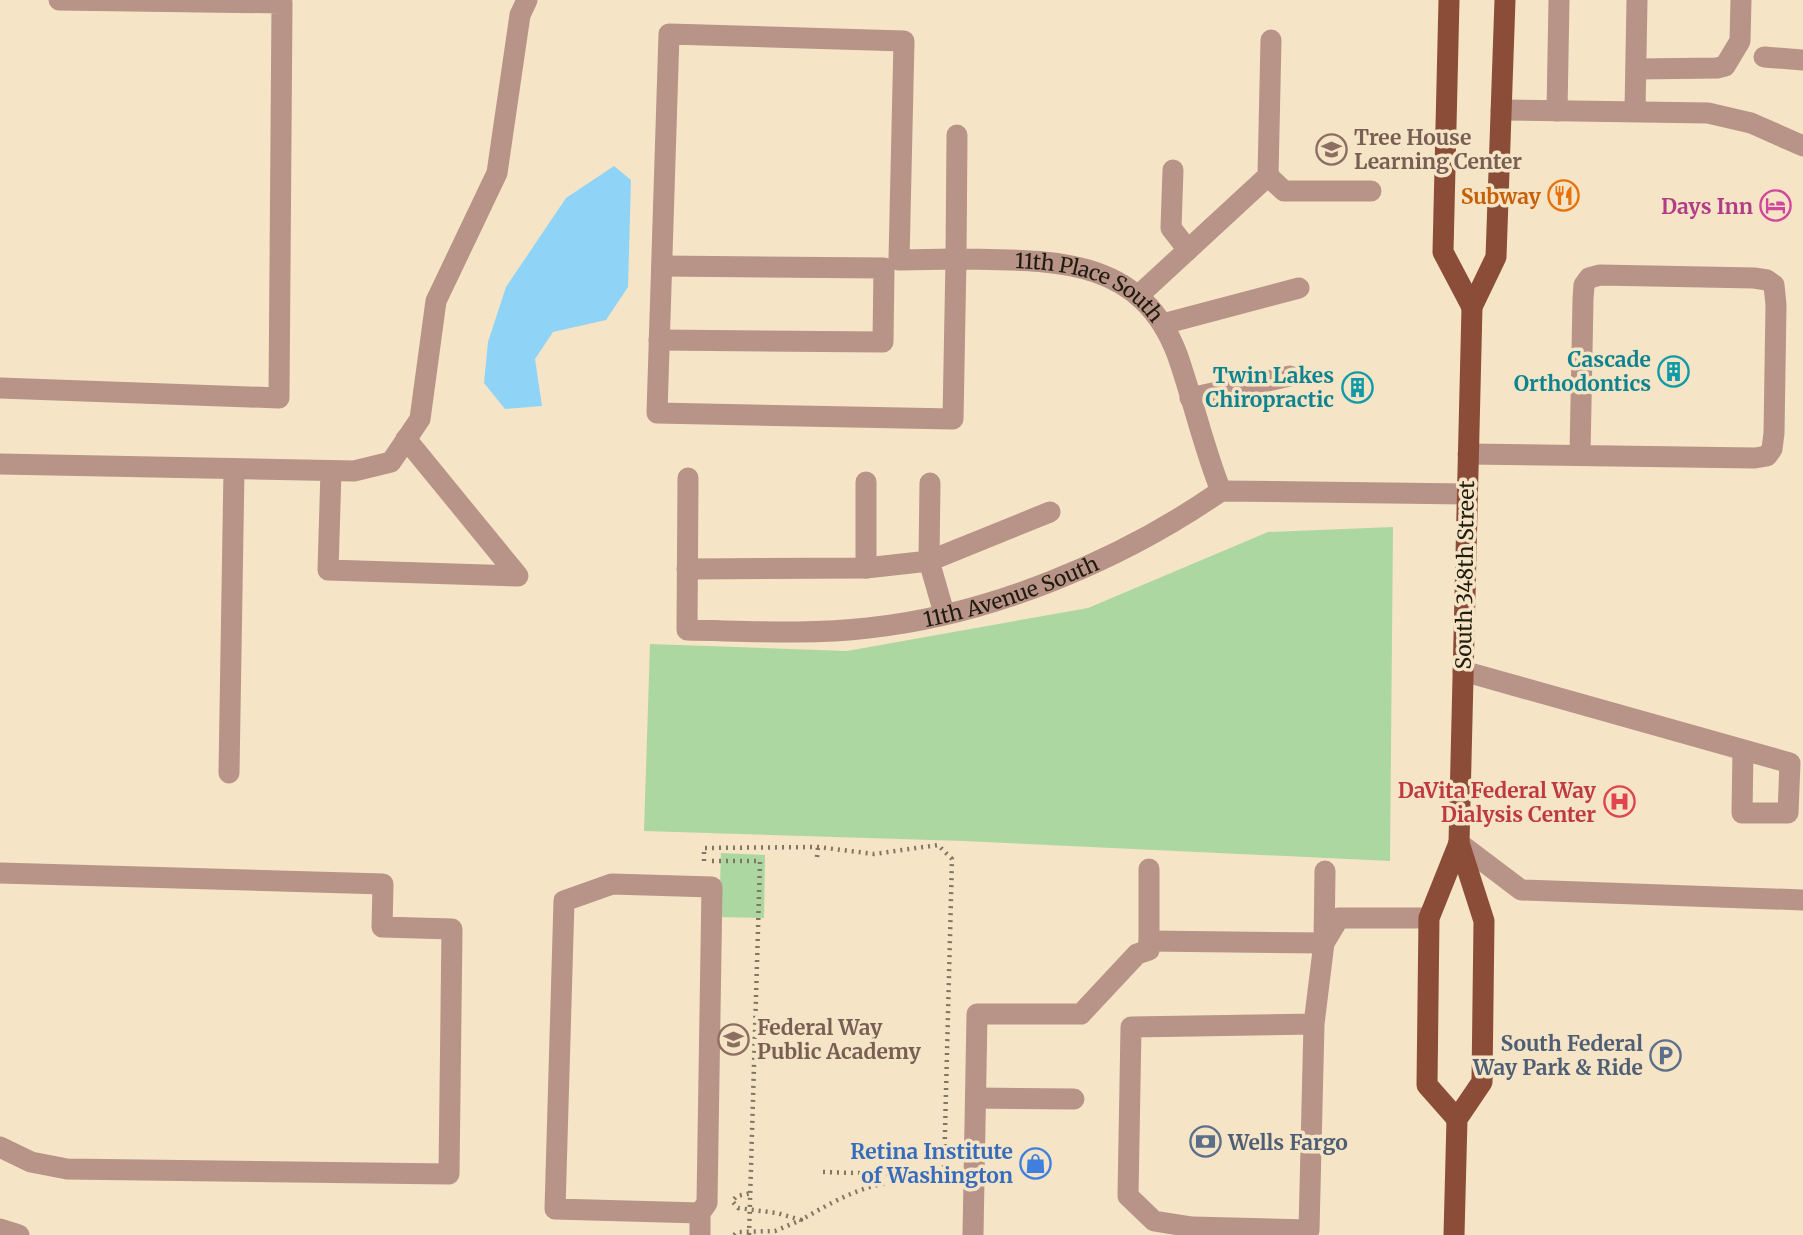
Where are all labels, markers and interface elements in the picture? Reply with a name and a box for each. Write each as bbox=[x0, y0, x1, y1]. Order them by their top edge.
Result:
place label: Tree House Learning Center bbox=[1354, 124, 1522, 175]
school or university icon: Tree House Learning Center bbox=[1314, 132, 1348, 166]
restaurant icon: Subway bbox=[1547, 179, 1581, 213]
place label: Subway bbox=[1461, 183, 1542, 210]
hotel icon: Days Inn bbox=[1759, 189, 1793, 223]
place label: Days Inn bbox=[1661, 193, 1753, 220]
street label: 11th Place South bbox=[1014, 247, 1170, 327]
place label: Cascade Orthodontics bbox=[1514, 346, 1651, 397]
building icon: Cascade Orthodontics bbox=[1657, 354, 1691, 388]
place label: Twin Lakes Chiropractic bbox=[1206, 362, 1334, 413]
building icon: Twin Lakes Chiropractic bbox=[1340, 370, 1374, 404]
street label: South 348th Street bbox=[1450, 480, 1480, 670]
street label: 11th Avenue South bbox=[921, 549, 1103, 633]
place label: DaVita Federal Way Dialysis Center bbox=[1398, 777, 1597, 828]
hospital icon: DaVita Federal Way Dialysis Center bbox=[1602, 785, 1636, 819]
place label: Federal Way Public Academy bbox=[757, 1014, 922, 1065]
school or university icon: Federal Way Public Academy bbox=[717, 1022, 751, 1056]
place label: South Federal Way Park & Ride bbox=[1472, 1030, 1643, 1081]
parking icon: South Federal Way Park & Ride bbox=[1649, 1038, 1683, 1072]
bank icon: Wells Fargo bbox=[1188, 1125, 1222, 1159]
place label: Wells Fargo bbox=[1227, 1129, 1348, 1156]
place label: Retina Institute of Washington bbox=[850, 1138, 1013, 1189]
shop icon: Retina Institute of Washington bbox=[1019, 1146, 1053, 1180]

